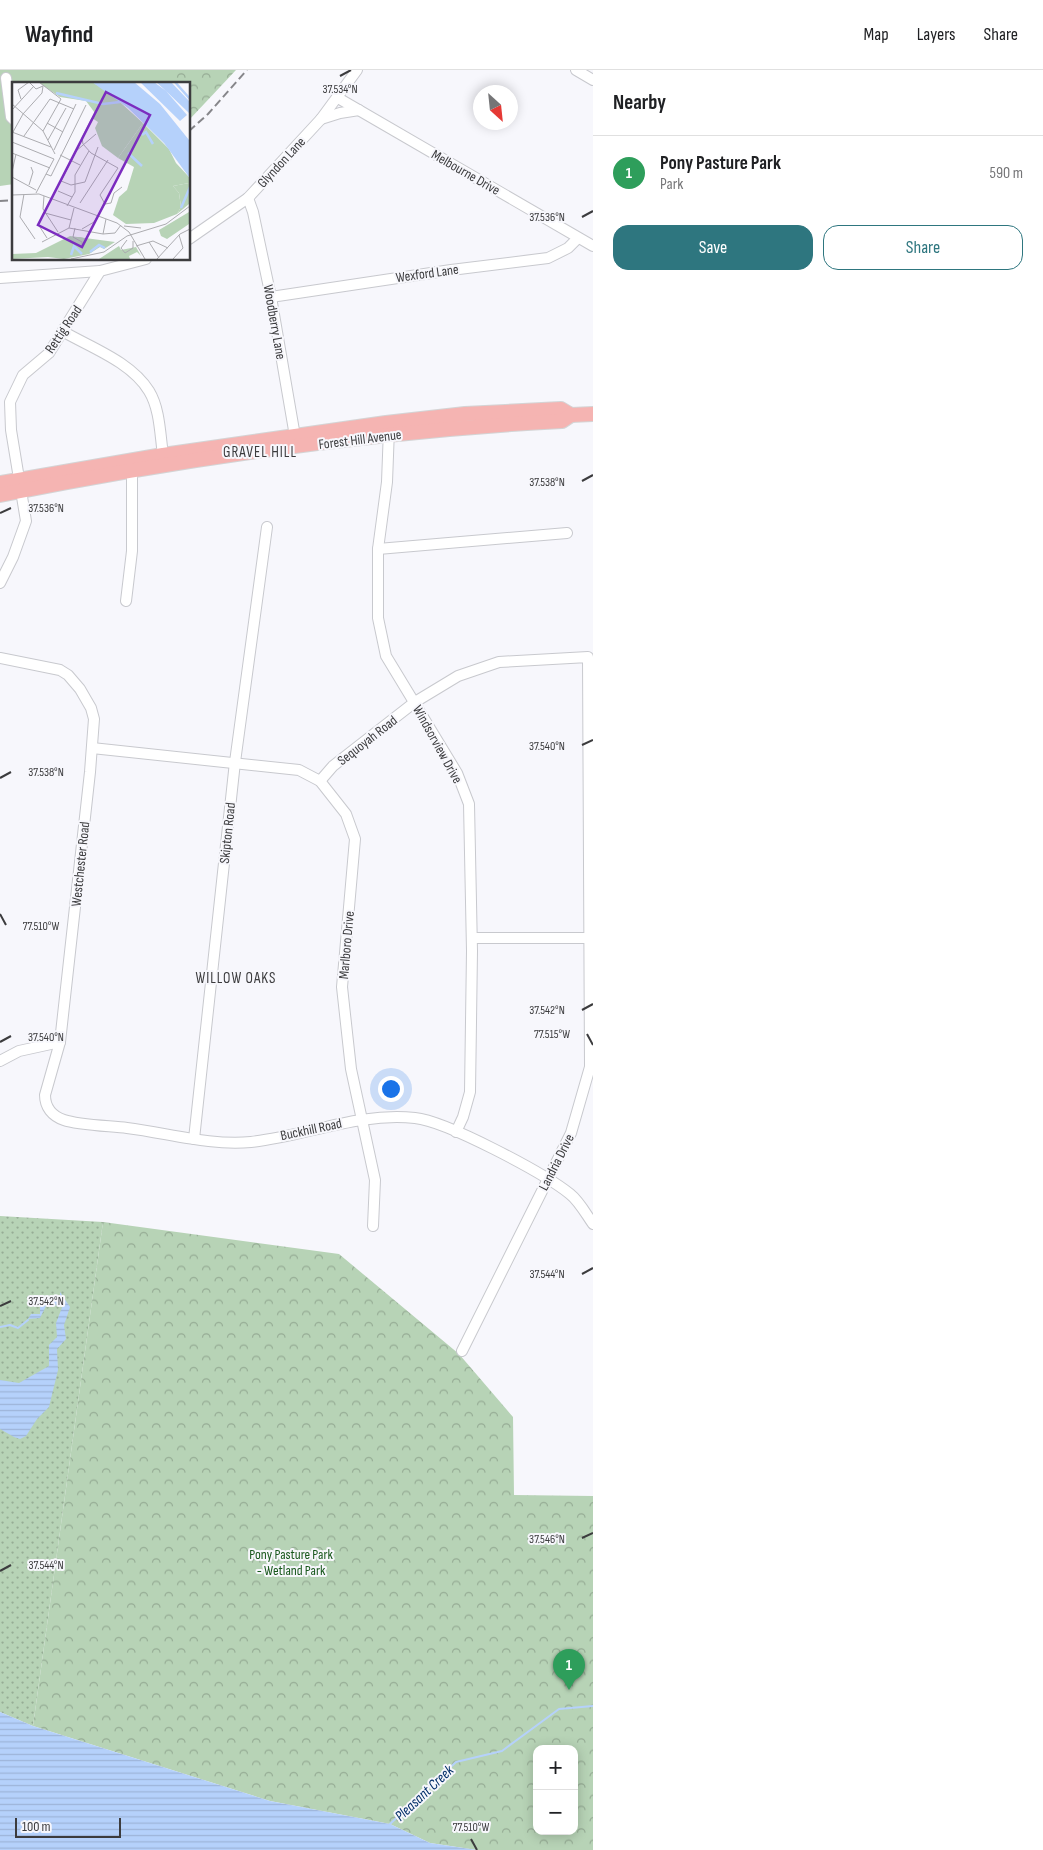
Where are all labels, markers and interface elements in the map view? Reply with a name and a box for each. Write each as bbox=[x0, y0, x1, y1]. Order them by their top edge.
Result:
text: Wayfind bbox=[25, 20, 93, 49]
text: Map bbox=[864, 24, 889, 45]
text: Layers bbox=[917, 24, 956, 45]
text: Share bbox=[984, 24, 1018, 45]
inset map bbox=[12, 82, 190, 260]
text: 37.534°N bbox=[322, 82, 358, 97]
north arrow bbox=[473, 85, 518, 130]
text: Nearby bbox=[613, 90, 666, 115]
street label: Glyndon Lane bbox=[254, 133, 309, 191]
street label: Melbourne Drive bbox=[428, 146, 503, 199]
text: Pony Pasture Park bbox=[660, 152, 781, 175]
text: 1 bbox=[626, 164, 632, 183]
text: 590 m bbox=[990, 164, 1023, 183]
text: Park bbox=[660, 175, 683, 194]
text: 37.536°N bbox=[529, 210, 565, 225]
button: Save bbox=[613, 225, 813, 270]
button: Share bbox=[823, 225, 1023, 270]
street label: Wexford Lane bbox=[395, 261, 460, 286]
street label: Woodberry Lane bbox=[260, 283, 289, 361]
street label: Rettig Road bbox=[41, 302, 86, 356]
street label: Forest Hill Avenue bbox=[318, 426, 402, 453]
district label: GRAVEL HILL bbox=[223, 443, 297, 462]
text: 37.538°N bbox=[529, 475, 565, 490]
text: 37.536°N bbox=[28, 501, 64, 516]
street label: Windsorview Drive bbox=[409, 702, 466, 786]
street label: Sequoyah Road bbox=[334, 712, 401, 769]
text: 37.540°N bbox=[529, 739, 565, 754]
text: 37.538°N bbox=[28, 765, 64, 780]
street label: Skipton Road bbox=[216, 802, 239, 864]
street label: Westchester Road bbox=[68, 821, 93, 907]
street label: Marlboro Drive bbox=[335, 910, 358, 980]
text: 77.510°W bbox=[23, 919, 59, 934]
district label: WILLOW OAKS bbox=[195, 969, 277, 988]
text: 37.542°N bbox=[529, 1003, 565, 1018]
text: 77.515°W bbox=[534, 1027, 570, 1042]
text: 37.540°N bbox=[28, 1030, 64, 1045]
your location bbox=[378, 1076, 404, 1102]
street label: Buckhill Road bbox=[279, 1115, 344, 1144]
street label: Landria Drive bbox=[535, 1131, 578, 1193]
text: 37.544°N bbox=[529, 1267, 565, 1282]
text: 37.542°N bbox=[28, 1294, 64, 1309]
text: 37.546°N bbox=[529, 1532, 565, 1547]
park label: Pony Pasture Park - Wetland Park bbox=[249, 1546, 333, 1579]
text: 37.544°N bbox=[28, 1558, 64, 1573]
pin: 1 bbox=[553, 1649, 585, 1690]
map controls bbox=[533, 1745, 578, 1835]
button: + bbox=[533, 1745, 578, 1790]
water label: Pleasant Creek bbox=[391, 1761, 458, 1825]
button: − bbox=[533, 1790, 578, 1835]
scale bar bbox=[15, 1815, 121, 1838]
text: 100 m bbox=[22, 1818, 51, 1835]
text: 77.510°W bbox=[453, 1820, 489, 1835]

